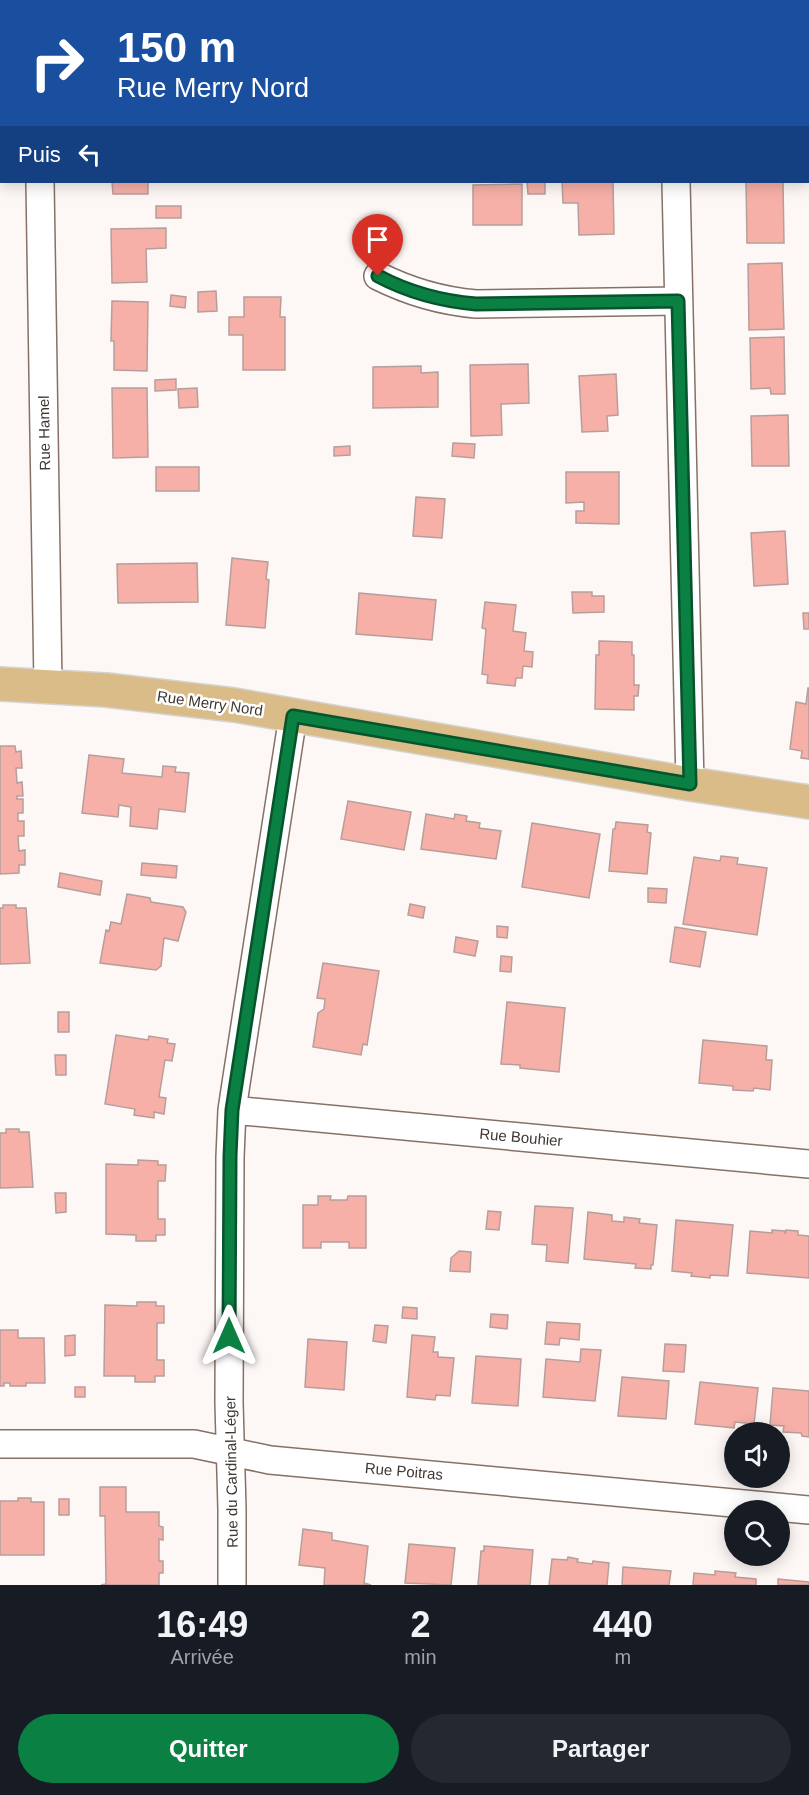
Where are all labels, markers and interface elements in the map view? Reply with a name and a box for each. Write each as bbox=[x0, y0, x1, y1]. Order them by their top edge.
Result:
icon: right bbox=[18, 24, 96, 102]
text: 150 m bbox=[117, 24, 236, 71]
text: Rue Merry Nord bbox=[117, 73, 309, 103]
icon: left bbox=[73, 138, 106, 171]
text: Puis bbox=[18, 142, 61, 167]
pin bbox=[352, 214, 403, 276]
icon: arrive bbox=[361, 223, 394, 256]
street label: Rue Hamel bbox=[35, 395, 53, 471]
street label: Rue Merry Nord bbox=[156, 687, 264, 719]
street label: Rue Bouhier bbox=[479, 1125, 563, 1149]
position arrow bbox=[197, 1304, 261, 1368]
street label: Rue du Cardinal-Léger bbox=[221, 1396, 241, 1548]
map controls bbox=[724, 1422, 790, 1566]
button: sound bbox=[724, 1422, 790, 1488]
street label: Rue Poitras bbox=[364, 1459, 444, 1483]
button: search bbox=[724, 1500, 790, 1566]
text: 16:49 bbox=[156, 1604, 248, 1645]
text: 2 bbox=[410, 1604, 430, 1645]
text: 440 bbox=[593, 1604, 653, 1645]
text: Arrivée bbox=[171, 1646, 234, 1668]
text: min bbox=[404, 1646, 437, 1668]
text: m bbox=[614, 1646, 631, 1668]
button: Quitter bbox=[18, 1714, 399, 1783]
button: Partager bbox=[411, 1714, 791, 1783]

